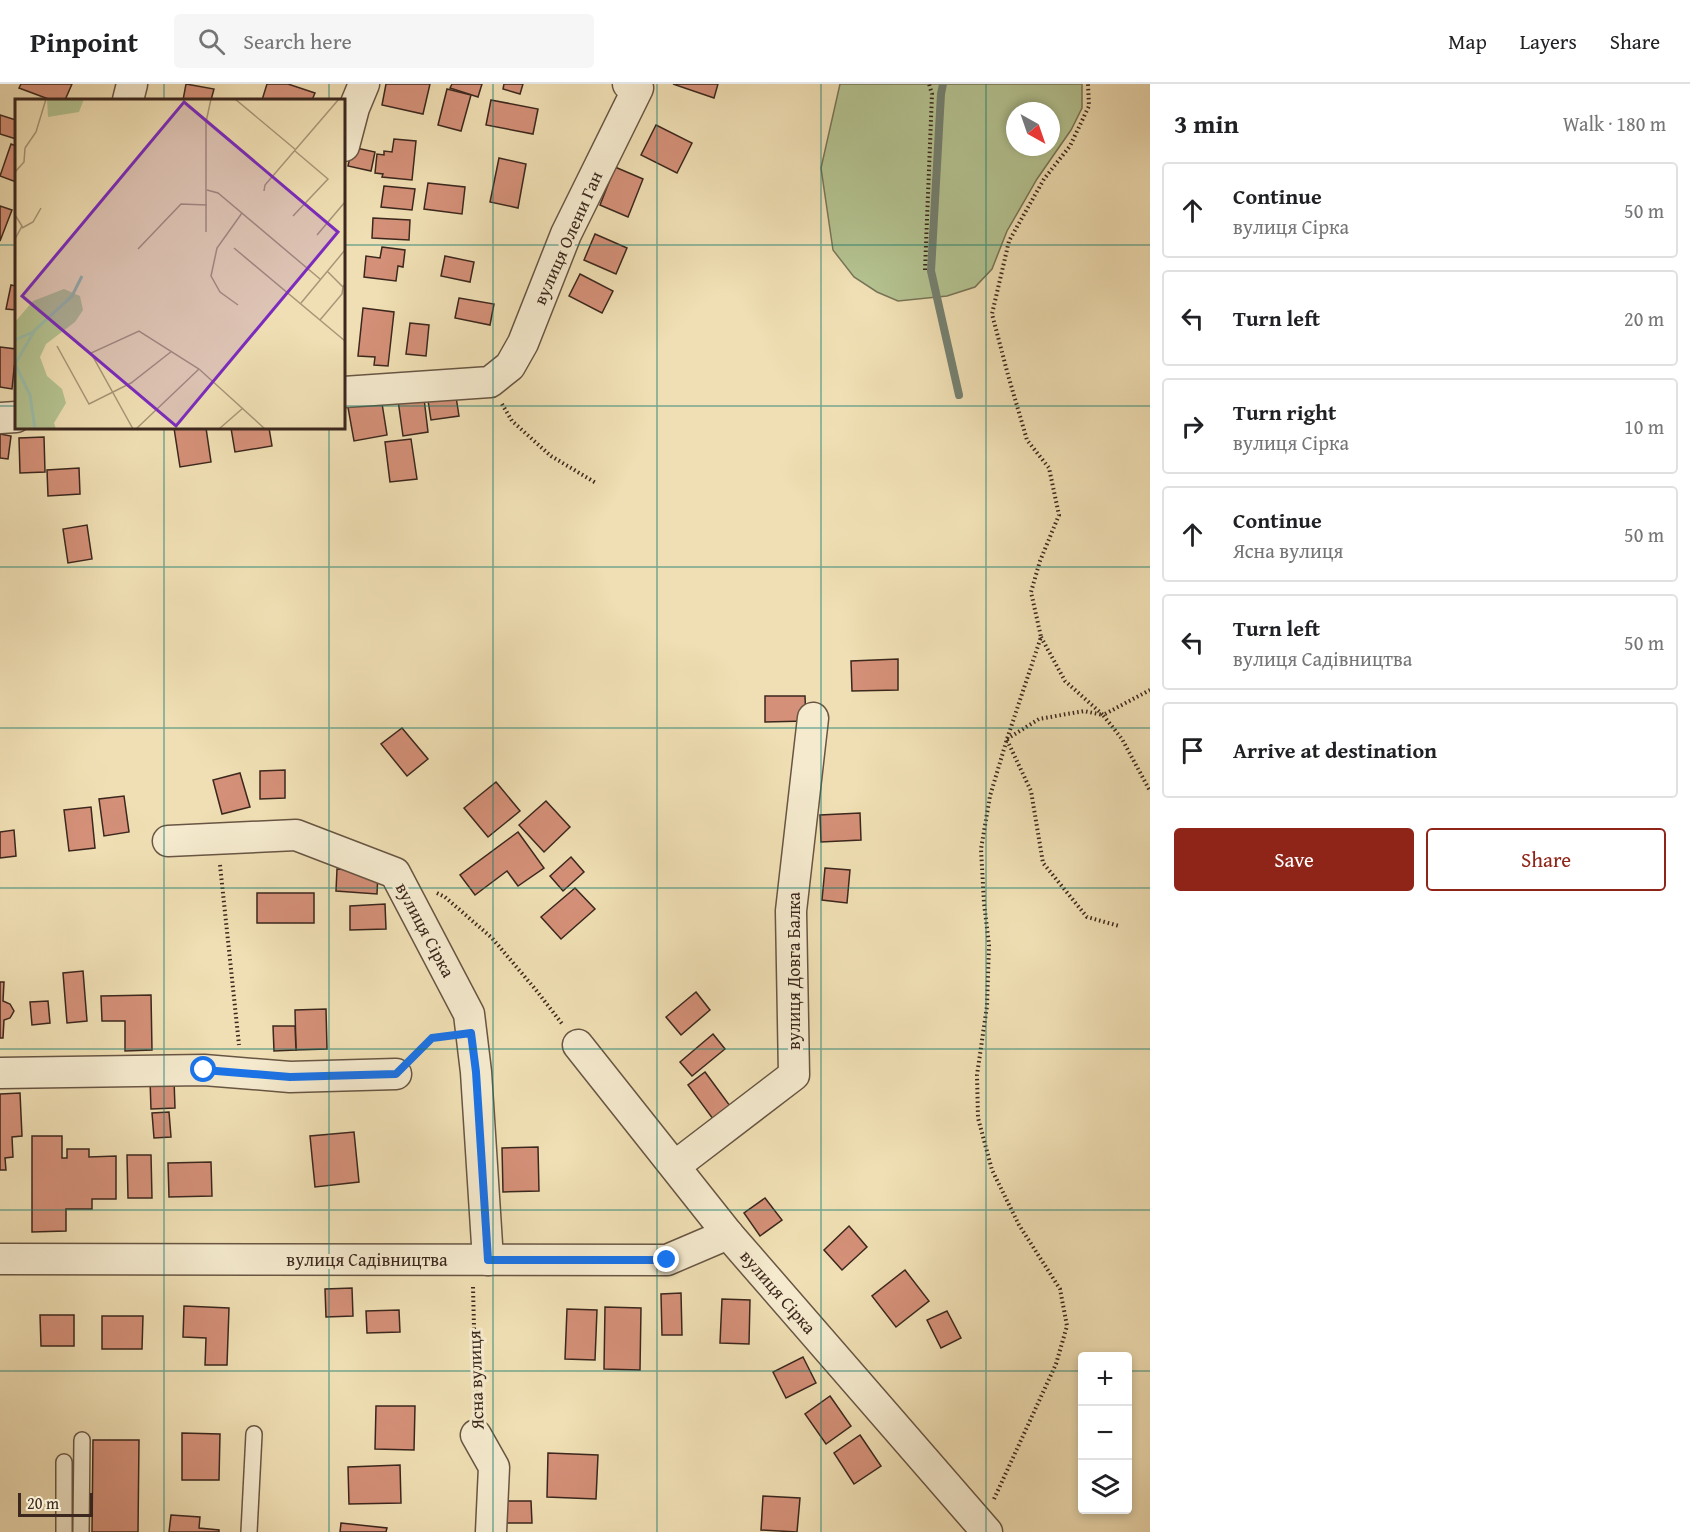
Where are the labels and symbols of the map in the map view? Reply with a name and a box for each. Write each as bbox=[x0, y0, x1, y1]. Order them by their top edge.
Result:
inset map bbox=[15, 99, 345, 429]
north arrow bbox=[1006, 102, 1060, 156]
street label: вулиця Олени Ган bbox=[526, 167, 609, 309]
street label: вулиця Сірка bbox=[389, 877, 462, 983]
street label: вулиця Довга Балка bbox=[780, 891, 807, 1050]
route start bbox=[190, 1056, 216, 1082]
street label: вулиця Сірка bbox=[734, 1243, 823, 1340]
street label: вулиця Садівництва bbox=[286, 1246, 448, 1273]
route end bbox=[653, 1246, 679, 1272]
street label: Ясна вулиця bbox=[460, 1330, 491, 1431]
scale bar bbox=[18, 1490, 93, 1518]

